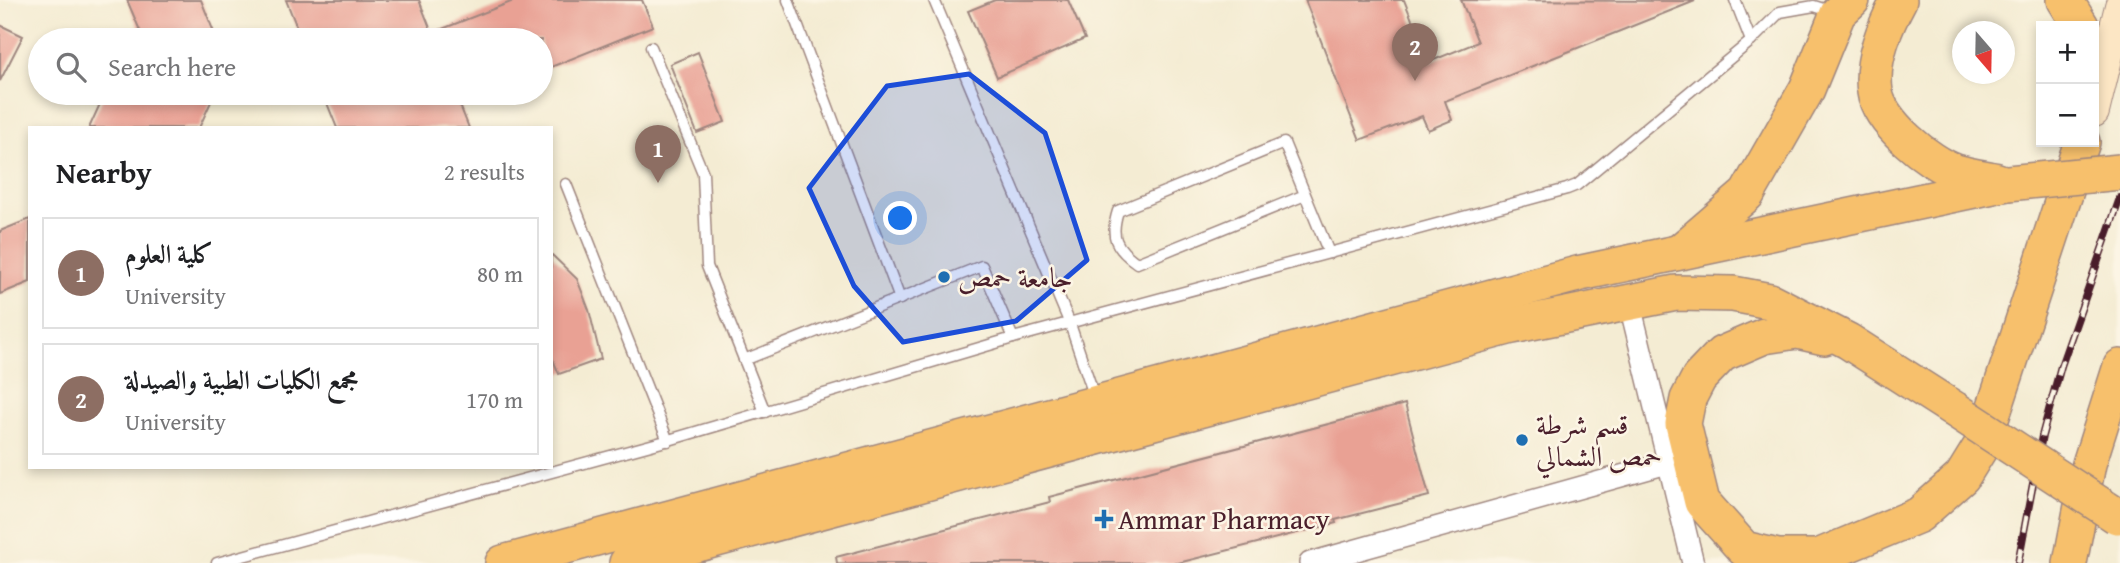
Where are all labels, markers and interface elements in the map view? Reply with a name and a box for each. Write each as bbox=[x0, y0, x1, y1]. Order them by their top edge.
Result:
north arrow bbox=[1952, 21, 2015, 84]
map controls bbox=[2036, 21, 2099, 147]
button: + bbox=[2036, 21, 2099, 84]
pin: 2 bbox=[1392, 23, 1438, 81]
search box bbox=[28, 28, 553, 105]
text: Search here bbox=[108, 47, 236, 86]
icon: search bbox=[52, 48, 90, 86]
button: − bbox=[2036, 84, 2099, 147]
pin: 1 bbox=[635, 125, 681, 183]
text: Nearby bbox=[56, 150, 152, 194]
text: 2 results bbox=[444, 155, 525, 188]
your location bbox=[883, 201, 917, 235]
text: كلية العلوم bbox=[125, 234, 214, 273]
place label: جامعة حمص bbox=[958, 256, 1073, 297]
text: 1 bbox=[75, 257, 87, 290]
text: 80 m bbox=[477, 257, 523, 290]
marker: جامعة حمص bbox=[936, 269, 952, 285]
text: University bbox=[125, 279, 226, 312]
text: مجمع الكليات الطبية والصيدلة bbox=[125, 360, 358, 399]
text: 2 bbox=[75, 383, 87, 416]
text: 170 m bbox=[466, 383, 523, 416]
place label: قسم شرطة حمص الشمالي bbox=[1536, 403, 1662, 479]
text: University bbox=[125, 405, 226, 438]
marker: قسم شرطة حمص الشمالي bbox=[1514, 432, 1530, 448]
place label: Ammar Pharmacy bbox=[1118, 498, 1330, 539]
marker: Ammar Pharmacy bbox=[1096, 511, 1112, 527]

